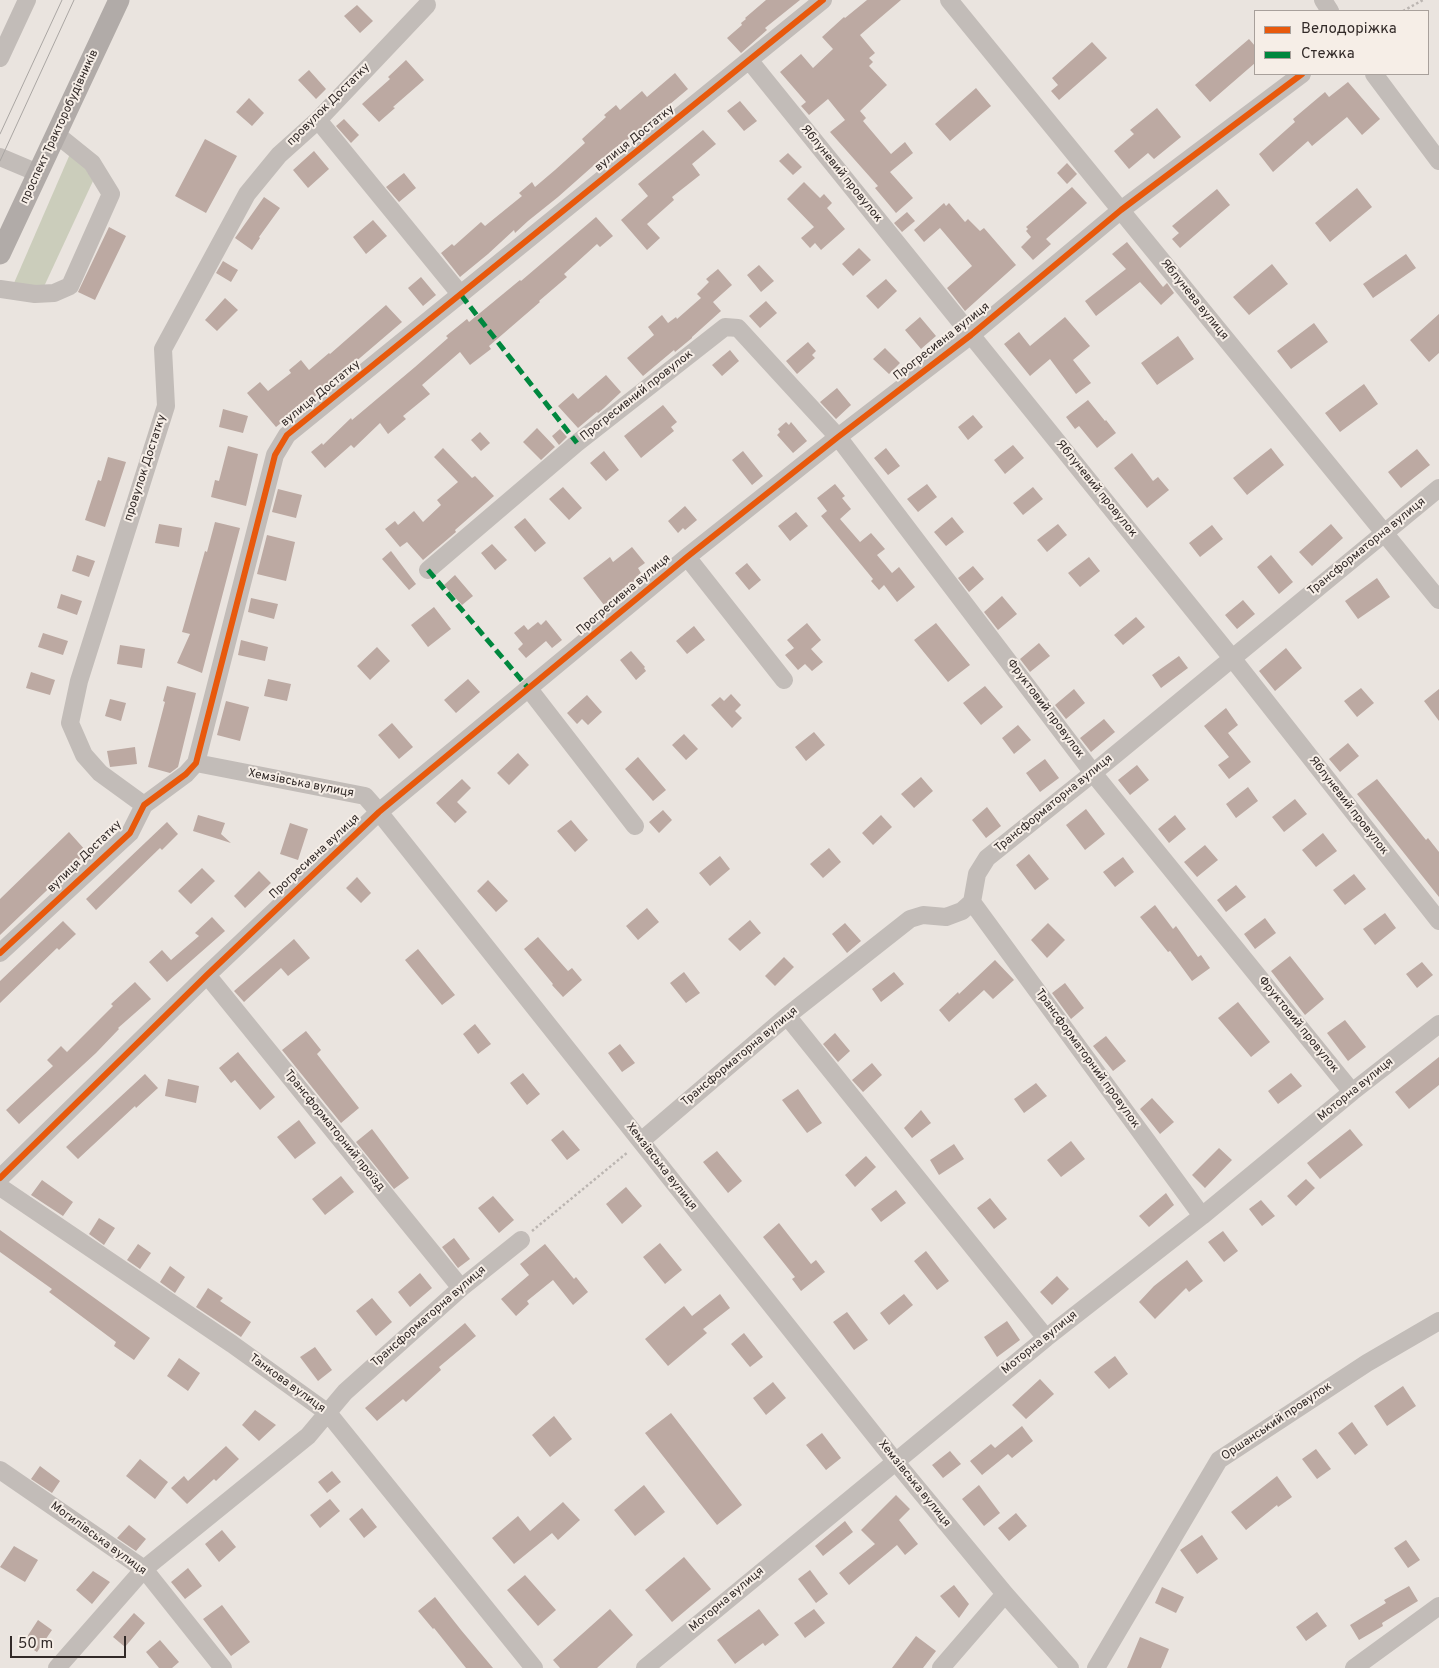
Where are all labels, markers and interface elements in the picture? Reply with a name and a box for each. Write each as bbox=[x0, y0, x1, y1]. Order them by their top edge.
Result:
legend bbox=[1254, 10, 1429, 75]
text: Велодоріжка bbox=[1301, 20, 1397, 39]
text: Стежка bbox=[1301, 45, 1355, 64]
street label: проспект Тракторобудівників bbox=[18, 48, 102, 206]
street label: провулок Достатку bbox=[285, 61, 373, 149]
street label: вулиця Достатку bbox=[592, 103, 678, 175]
street label: Яблуневий провулок bbox=[797, 122, 885, 226]
street label: Яблунева вулиця bbox=[1157, 257, 1231, 343]
street label: Прогресивна вулиця bbox=[891, 300, 993, 384]
street label: Прогресивний провулок bbox=[578, 348, 696, 444]
street label: вулиця Достатку bbox=[278, 358, 364, 430]
street label: провулок Достатку bbox=[122, 413, 170, 523]
street label: Яблуневий провулок bbox=[1052, 437, 1140, 541]
street label: Трансформаторна вулиця bbox=[1305, 495, 1429, 599]
street label: Прогресивна вулиця bbox=[574, 552, 674, 638]
street label: Фруктовий провулок bbox=[1003, 657, 1087, 761]
street label: Трансформаторна вулиця bbox=[992, 752, 1116, 856]
street label: Яблуневий провулок bbox=[1305, 754, 1391, 858]
street label: Хемзівська вулиця bbox=[247, 767, 355, 801]
street label: Прогресивна вулиця bbox=[267, 812, 363, 902]
street label: вулиця Достатку bbox=[45, 818, 125, 896]
street label: Фруктовий провулок bbox=[1255, 974, 1341, 1076]
street label: Трансформаторний провулок bbox=[1032, 987, 1142, 1131]
street label: Трансформаторна вулиця bbox=[679, 1004, 801, 1110]
street label: Моторна вулиця bbox=[1315, 1055, 1397, 1125]
street label: Трансформаторний проїзд bbox=[281, 1067, 387, 1195]
street label: Хемзівська вулиця bbox=[622, 1120, 700, 1214]
street label: Трансформаторна вулиця bbox=[369, 1263, 489, 1371]
street label: Моторна вулиця bbox=[999, 1308, 1081, 1378]
street label: Танкова вулиця bbox=[246, 1352, 328, 1416]
street label: Оршанський провулок bbox=[1219, 1380, 1335, 1464]
street label: Хемзівська вулиця bbox=[875, 1438, 953, 1530]
street label: Могилівська вулиця bbox=[47, 1499, 149, 1579]
street label: Моторна вулиця bbox=[687, 1565, 767, 1635]
scale bar bbox=[12, 1626, 129, 1658]
text: 50 m bbox=[18, 1635, 53, 1654]

